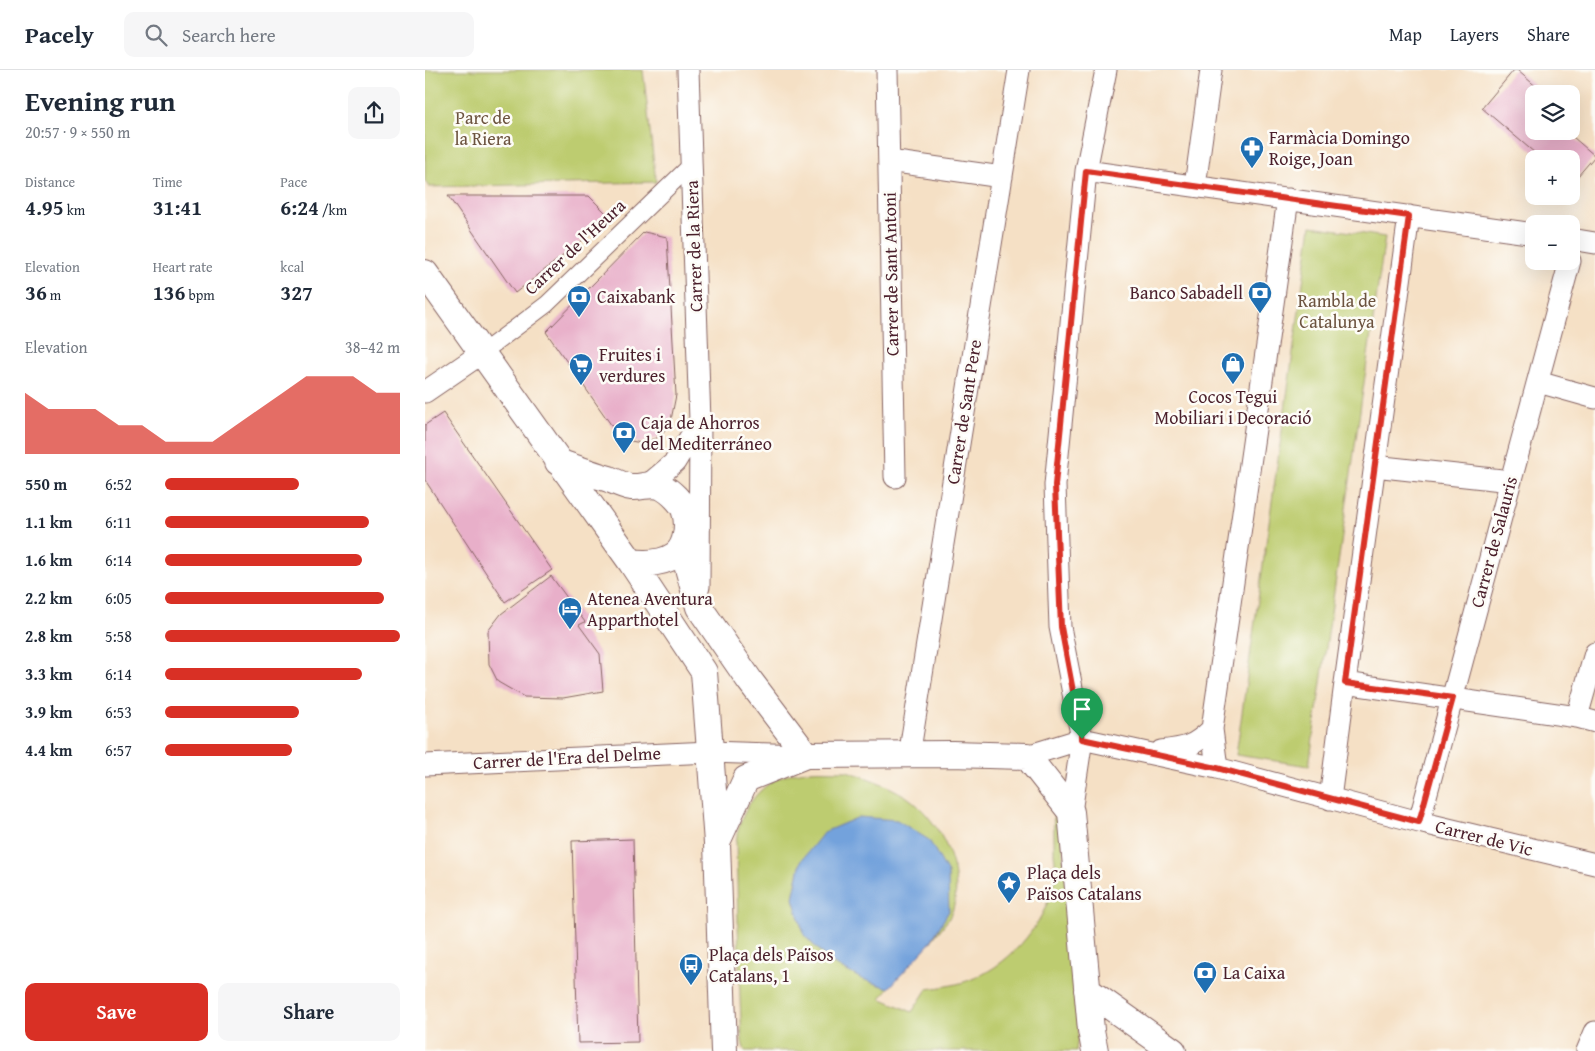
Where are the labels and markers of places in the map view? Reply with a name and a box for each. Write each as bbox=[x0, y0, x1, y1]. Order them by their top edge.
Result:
place label: Farmàcia Domingo Roige, Joan bbox=[1269, 124, 1410, 172]
pharmacy icon: Farmàcia Domingo Roige, Joan bbox=[1239, 135, 1265, 169]
place label: Banco Sabadell bbox=[1130, 279, 1243, 306]
bank icon: Banco Sabadell bbox=[1247, 280, 1273, 314]
place label: Caixabank bbox=[597, 283, 676, 310]
bank icon: Caixabank bbox=[566, 284, 592, 318]
place label: Fruites i verdures bbox=[599, 341, 665, 389]
shop icon: Cocos Tegui Mobiliari i Decoració bbox=[1220, 351, 1246, 385]
supermarket icon: Fruites i verdures bbox=[568, 352, 594, 386]
place label: Cocos Tegui Mobiliari i Decoració bbox=[1155, 383, 1311, 431]
place label: Caja de Ahorros del Mediterráneo bbox=[641, 409, 772, 457]
bank icon: Caja de Ahorros del Mediterráneo bbox=[611, 420, 637, 454]
place label: Atenea Aventura Apparthotel bbox=[587, 585, 713, 633]
hotel icon: Atenea Aventura Apparthotel bbox=[557, 596, 583, 630]
pin bbox=[1061, 688, 1103, 739]
place label: Plaça dels Països Catalans bbox=[1027, 859, 1142, 907]
place icon: Plaça dels Països Catalans bbox=[996, 870, 1022, 904]
place label: Plaça dels Països Catalans, 1 bbox=[709, 941, 834, 989]
bus stop icon: Plaça dels Països Catalans, 1 bbox=[678, 952, 704, 986]
place label: La Caixa bbox=[1223, 959, 1286, 986]
bank icon: La Caixa bbox=[1192, 960, 1218, 994]

